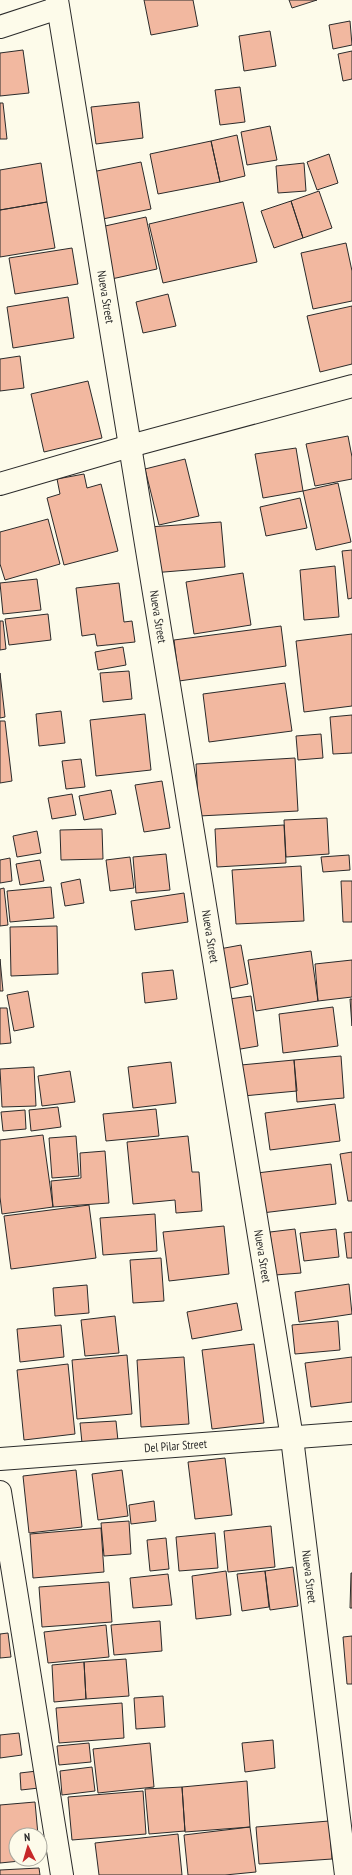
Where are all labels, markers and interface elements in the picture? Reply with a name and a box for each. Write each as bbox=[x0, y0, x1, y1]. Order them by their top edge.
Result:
street label: Nueva Street bbox=[94, 269, 118, 325]
street label: Nueva Street bbox=[147, 589, 170, 645]
street label: Nueva Street bbox=[199, 909, 222, 965]
street label: Nueva Street bbox=[251, 1229, 275, 1284]
street label: Del Pilar Street bbox=[144, 1436, 208, 1455]
street label: Nueva Street bbox=[299, 1549, 320, 1605]
north arrow bbox=[8, 1827, 48, 1867]
text: N bbox=[24, 1830, 31, 1844]

